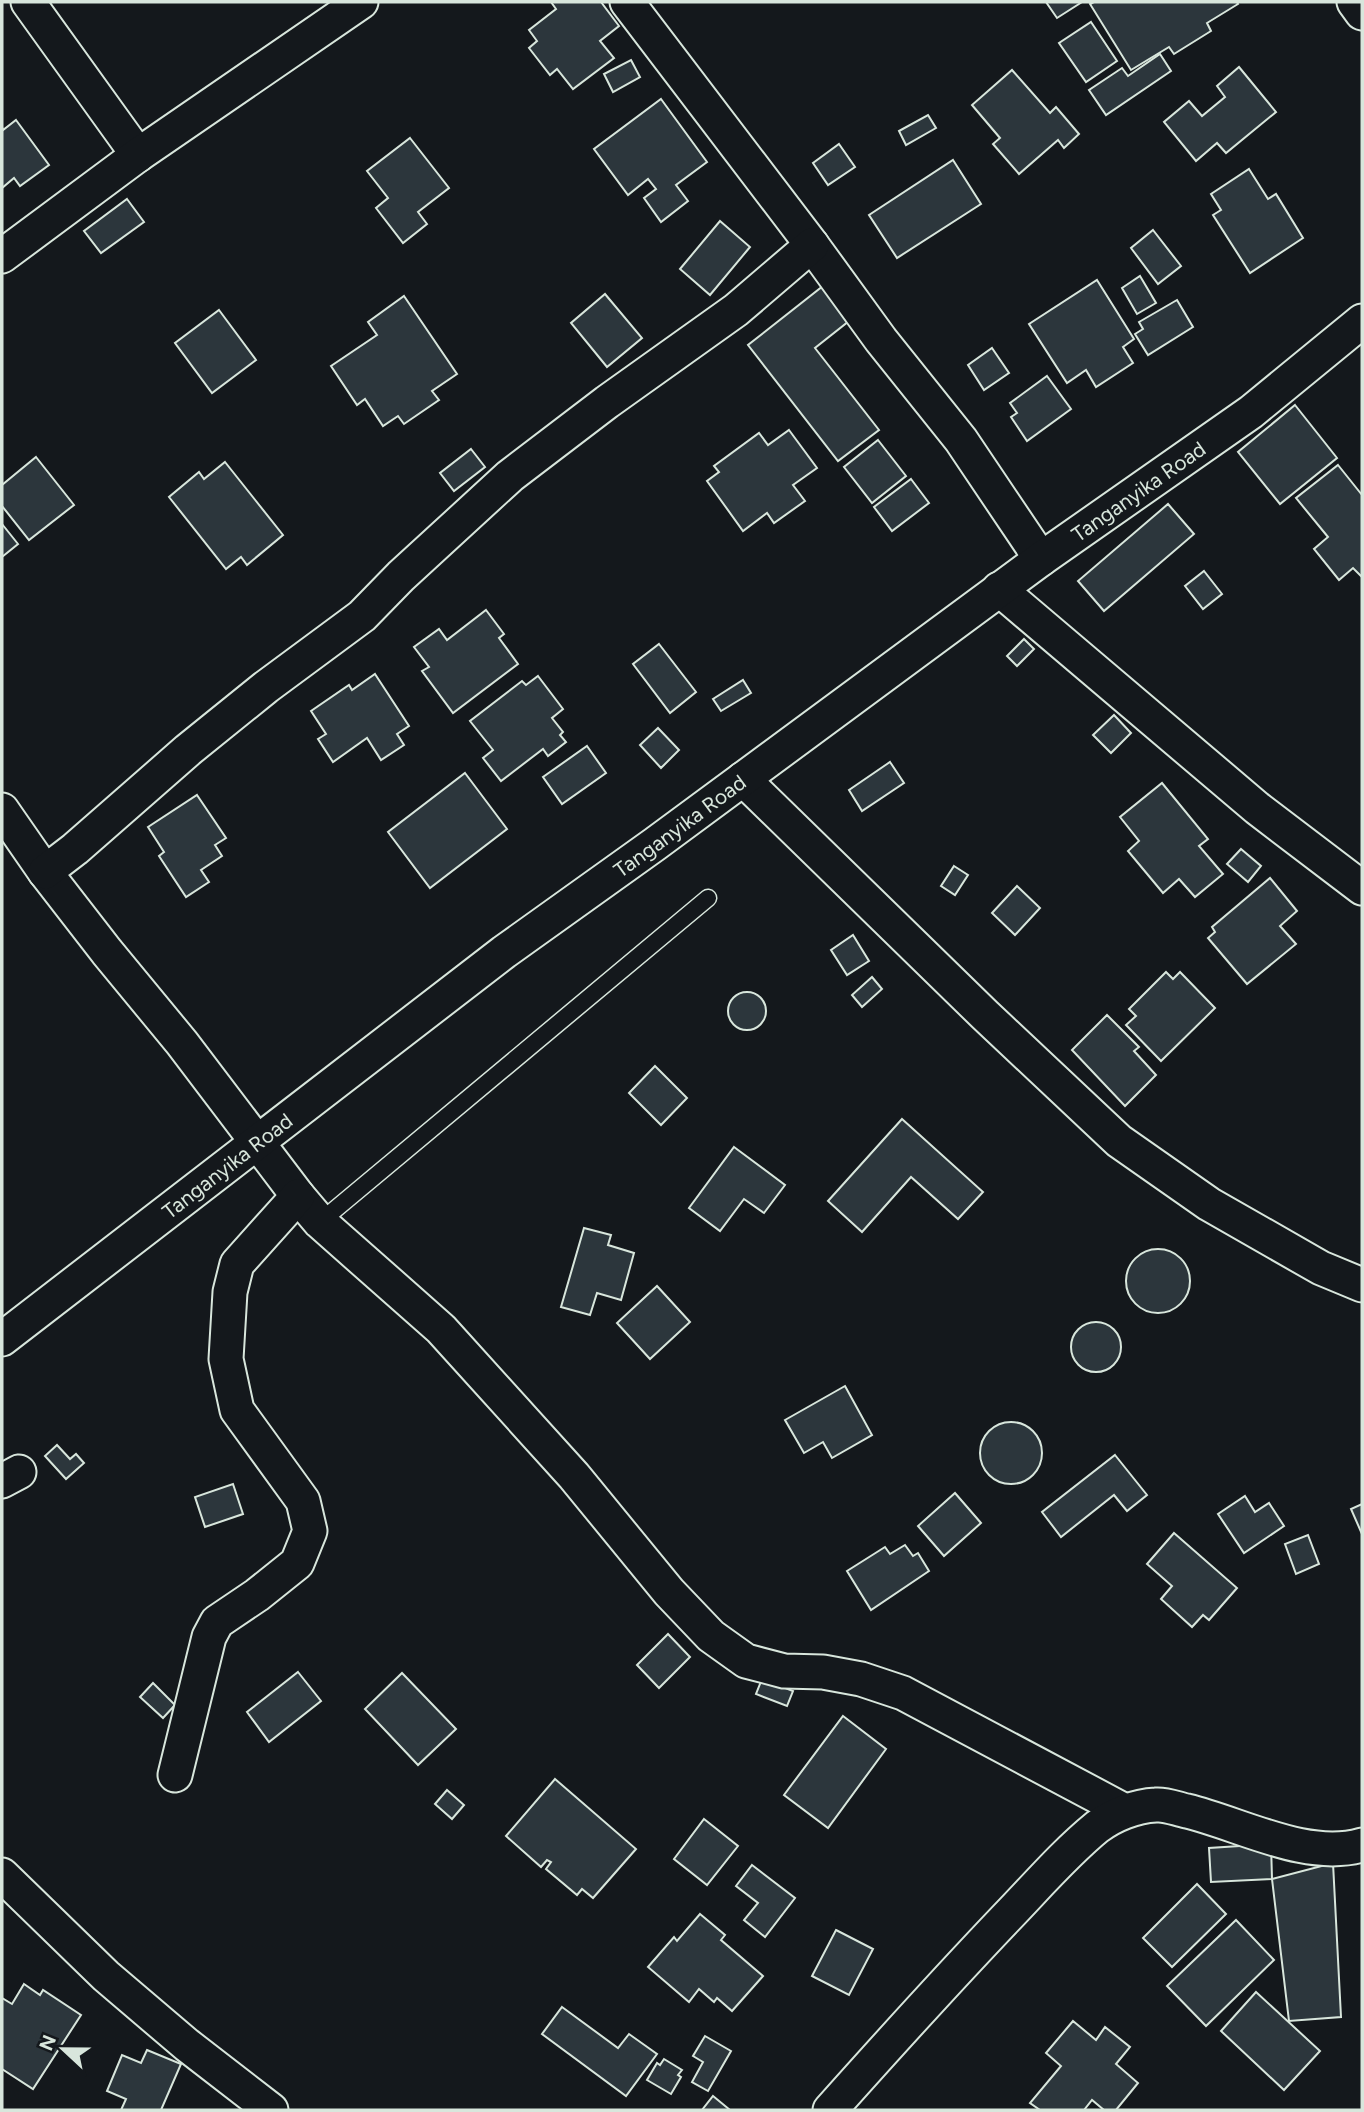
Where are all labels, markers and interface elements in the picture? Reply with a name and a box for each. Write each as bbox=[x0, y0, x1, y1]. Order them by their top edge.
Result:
street label: Tanganyika Road bbox=[1067, 436, 1210, 546]
street label: Tanganyika Road bbox=[608, 769, 750, 882]
street label: Tanganyika Road bbox=[157, 1108, 297, 1224]
north arrow bbox=[28, 2014, 98, 2084]
text: N bbox=[34, 2032, 61, 2054]

